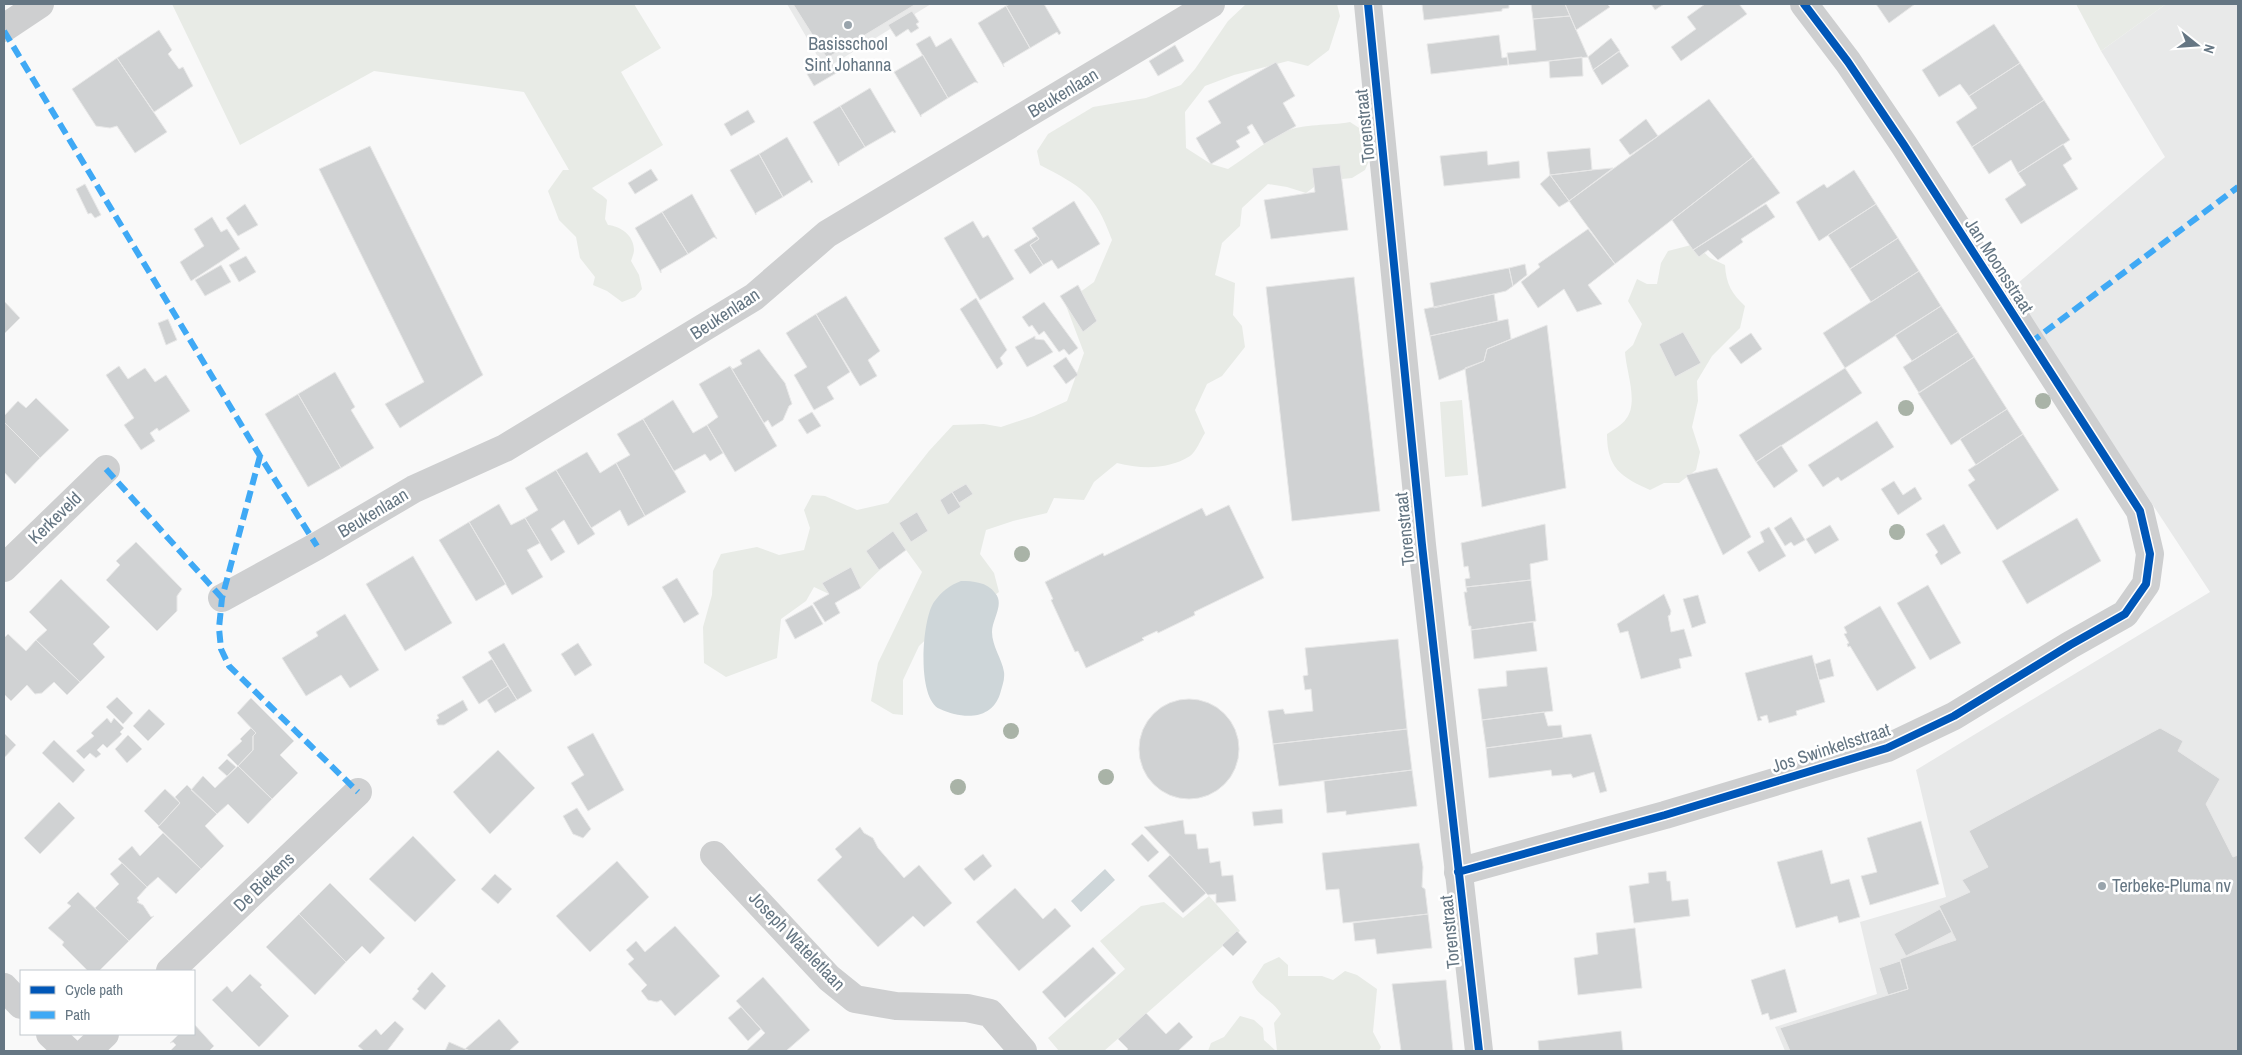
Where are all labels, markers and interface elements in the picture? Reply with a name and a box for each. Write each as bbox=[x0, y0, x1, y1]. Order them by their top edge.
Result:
marker: Basisschool Sint Johanna bbox=[842, 19, 854, 31]
north arrow bbox=[2172, 20, 2222, 70]
place label: Basisschool Sint Johanna bbox=[805, 31, 892, 77]
text: N bbox=[2200, 42, 2219, 55]
street label: Beukenlaan bbox=[1023, 62, 1103, 123]
street label: Torenstraat bbox=[1348, 88, 1381, 164]
street label: Jan Moonsstraat bbox=[1959, 213, 2040, 318]
street label: Beukenlaan bbox=[685, 282, 764, 345]
street label: Beukenlaan bbox=[333, 482, 413, 543]
street label: Kerkeveld bbox=[22, 486, 87, 549]
street label: Torenstraat bbox=[1388, 491, 1421, 567]
street label: Jos Swinkelsstraat bbox=[1768, 717, 1893, 778]
street label: De Biekens bbox=[228, 846, 300, 917]
place label: Terbeke-Pluma nv bbox=[2112, 873, 2232, 898]
marker: Terbeke-Pluma nv bbox=[2096, 880, 2108, 892]
street label: Joseph Wateletlaan bbox=[744, 886, 851, 996]
street label: Torenstraat bbox=[1433, 894, 1466, 970]
legend bbox=[20, 970, 195, 1035]
text: Cycle path bbox=[65, 979, 123, 1000]
text: Path bbox=[65, 1004, 90, 1025]

